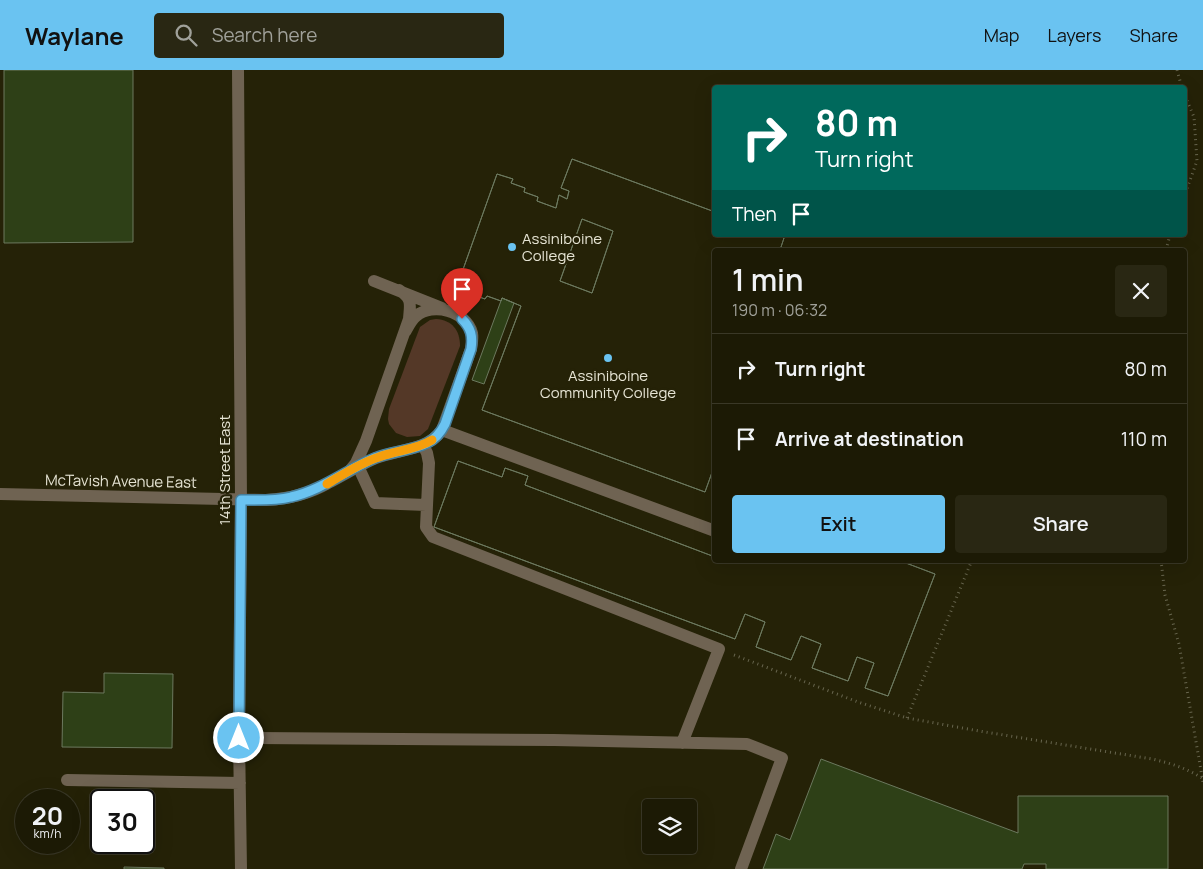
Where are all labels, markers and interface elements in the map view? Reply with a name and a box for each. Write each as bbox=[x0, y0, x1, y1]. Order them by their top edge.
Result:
search box bbox=[154, 13, 504, 58]
text: Waylane bbox=[25, 19, 124, 52]
icon: search bbox=[172, 21, 200, 49]
text: Search here bbox=[212, 22, 317, 48]
text: Map bbox=[984, 23, 1019, 47]
text: Layers bbox=[1047, 23, 1101, 47]
text: Share bbox=[1129, 23, 1178, 47]
text: 80 m bbox=[815, 99, 898, 147]
icon: right bbox=[732, 105, 797, 170]
text: Turn right bbox=[815, 144, 913, 174]
icon: arrive bbox=[787, 200, 815, 228]
text: Then bbox=[732, 201, 777, 227]
place label: Assiniboine College bbox=[522, 228, 602, 266]
marker: Assiniboine College bbox=[506, 241, 518, 253]
text: 1 min bbox=[732, 259, 804, 300]
button: close bbox=[1115, 265, 1167, 317]
pin bbox=[441, 268, 483, 319]
icon: arrive bbox=[448, 275, 476, 303]
text: 190 m · 06:32 bbox=[732, 299, 827, 321]
marker: Assiniboine Community College bbox=[602, 352, 614, 364]
icon: right bbox=[732, 355, 760, 383]
text: Turn right bbox=[775, 356, 865, 382]
text: 80 m bbox=[1124, 356, 1167, 382]
place label: Assiniboine Community College bbox=[540, 365, 676, 403]
street label: 14th Street East bbox=[214, 415, 235, 525]
icon: arrive bbox=[732, 425, 760, 453]
text: Arrive at destination bbox=[775, 426, 964, 452]
text: 110 m bbox=[1121, 426, 1167, 452]
street label: McTavish Avenue East bbox=[45, 469, 197, 493]
button: Exit bbox=[732, 495, 945, 553]
button: Share bbox=[955, 495, 1167, 553]
position arrow bbox=[212, 711, 264, 763]
speed limit sign: 30 bbox=[90, 789, 155, 854]
text: 20 bbox=[32, 798, 63, 833]
map controls bbox=[642, 799, 697, 854]
button: layers bbox=[642, 799, 697, 854]
text: km/h bbox=[34, 825, 61, 842]

